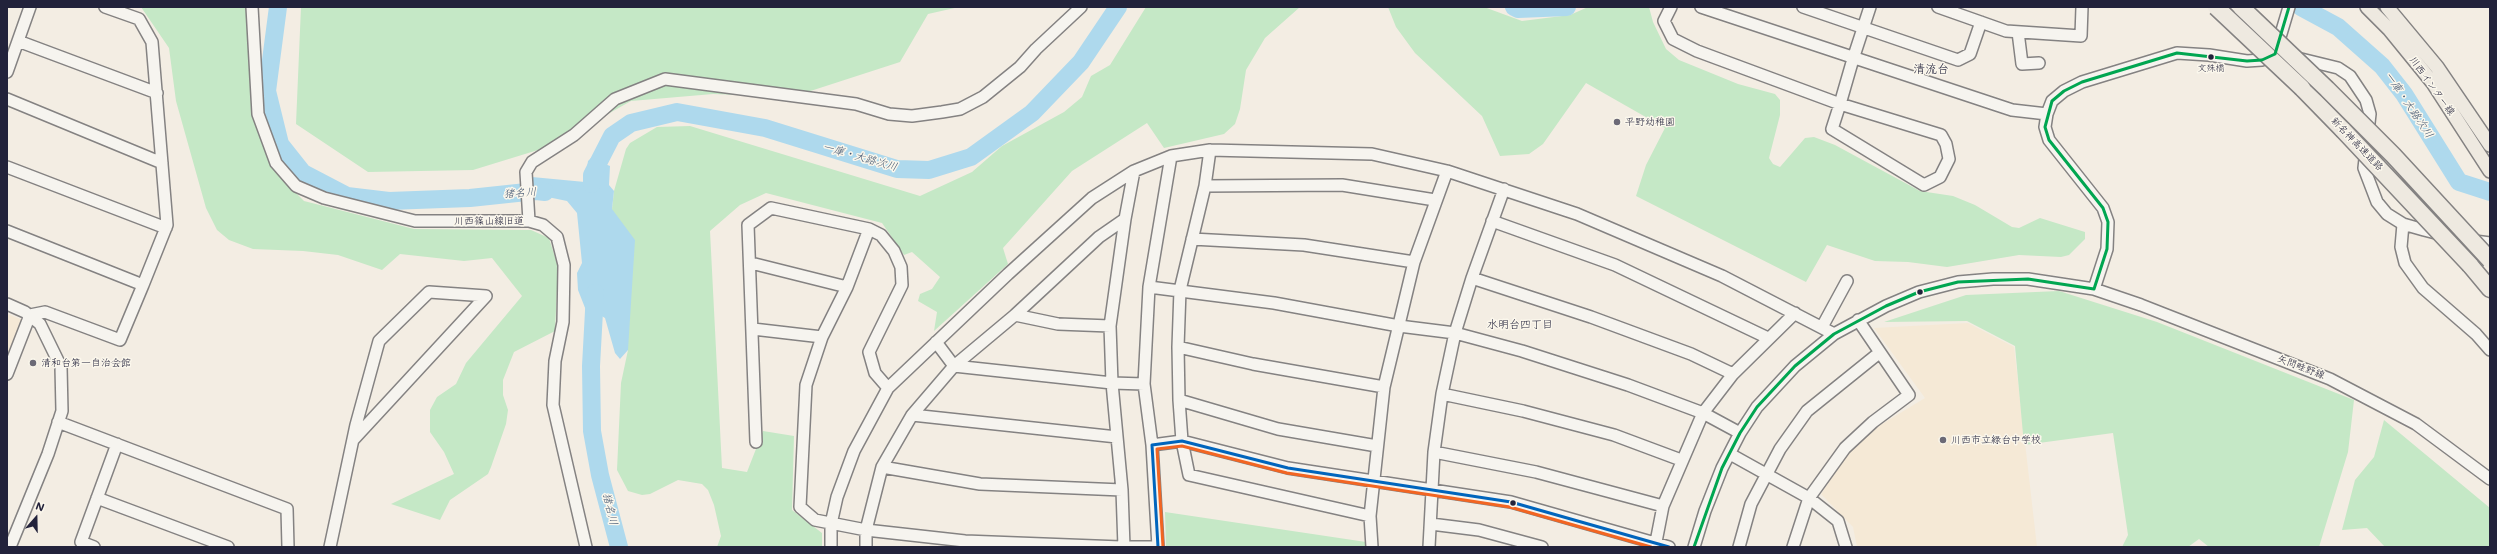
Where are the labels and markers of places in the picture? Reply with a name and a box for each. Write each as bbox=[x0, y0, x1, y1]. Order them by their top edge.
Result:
marker: 文殊橋 bbox=[2206, 52, 2216, 62]
place label: 文殊橋 bbox=[2198, 63, 2224, 73]
place label: 平野幼稚園 bbox=[1625, 116, 1675, 128]
marker: 平野幼稚園 bbox=[1612, 117, 1622, 127]
unlabelled marker bbox=[1915, 287, 1925, 297]
place label: 清和台第一自治会館 bbox=[41, 357, 131, 369]
marker: 清和台第一自治会館 bbox=[28, 358, 38, 368]
place label: 川西市立緑台中学校 bbox=[1951, 434, 2041, 446]
marker: 川西市立緑台中学校 bbox=[1938, 435, 1948, 445]
unlabelled marker bbox=[1508, 498, 1518, 508]

